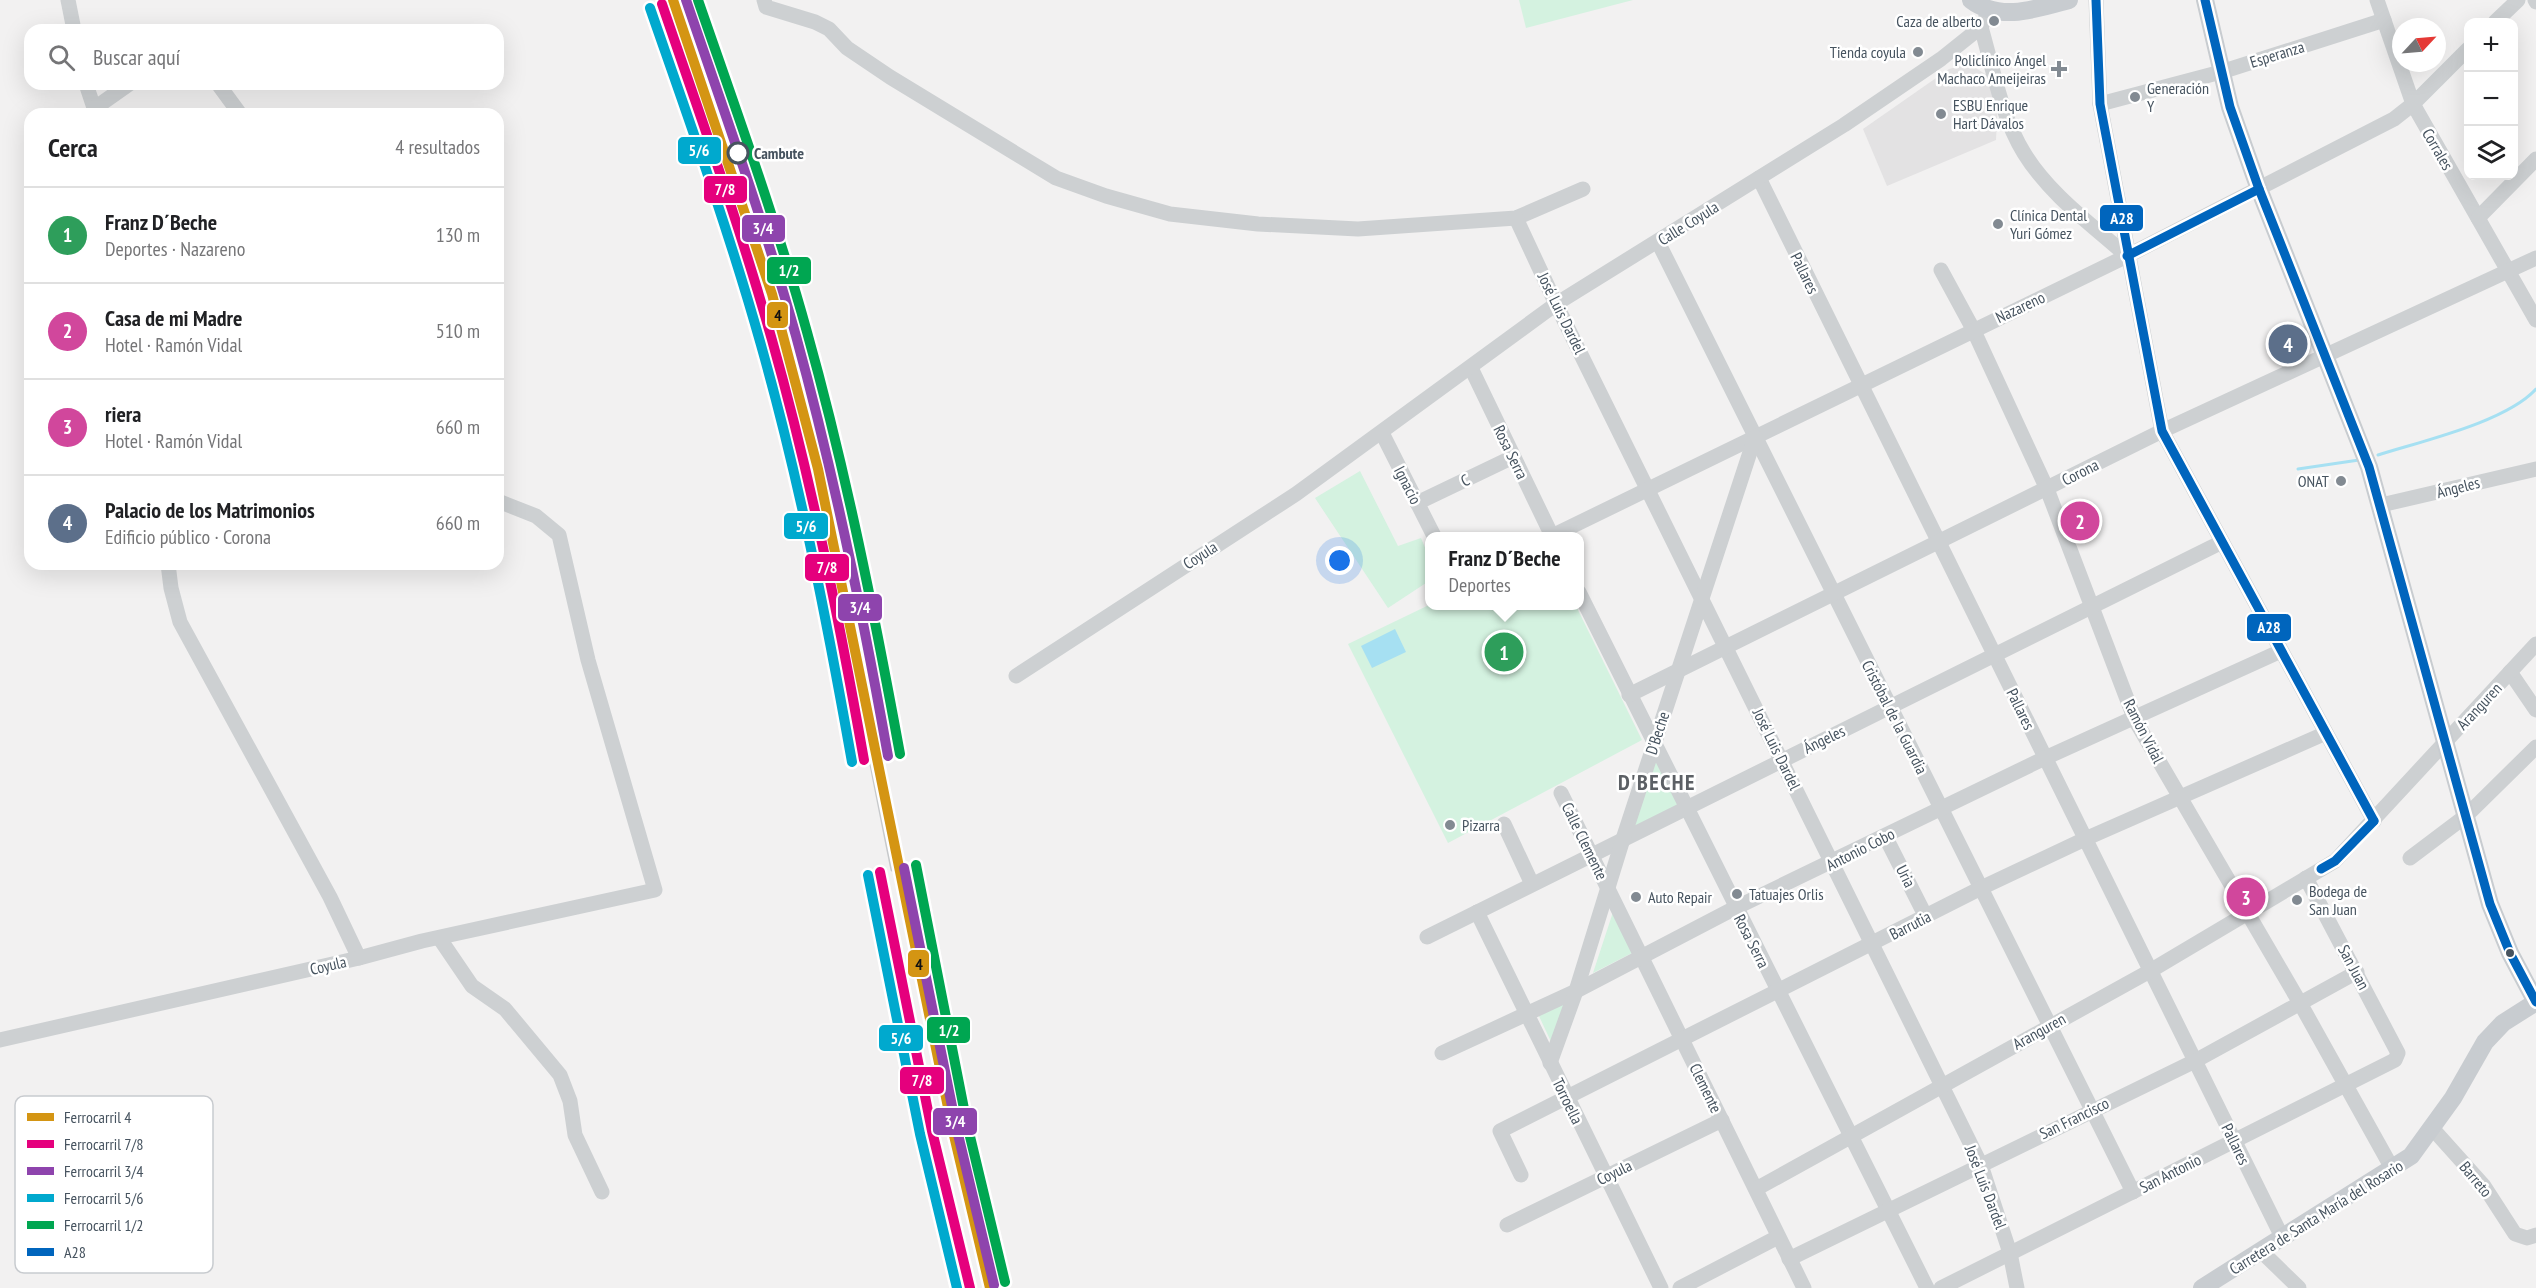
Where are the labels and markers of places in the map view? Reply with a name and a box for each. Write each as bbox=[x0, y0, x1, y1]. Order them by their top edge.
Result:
place label: Caza de alberto bbox=[1896, 11, 1982, 31]
marker: Caza de alberto bbox=[1987, 14, 2001, 28]
place label: Tienda coyula bbox=[1830, 42, 1906, 62]
marker: Tienda coyula bbox=[1911, 45, 1925, 59]
place label: Policlínico Ángel Machaco Ameijeiras bbox=[1937, 50, 2046, 88]
marker: Policlínico Ángel Machaco Ameijeiras bbox=[2050, 60, 2068, 78]
place label: Generación Y bbox=[2147, 78, 2209, 116]
marker: Generación Y bbox=[2128, 90, 2142, 104]
place label: ESBU Enrique Hart Dávalos bbox=[1953, 95, 2028, 133]
marker: ESBU Enrique Hart Dávalos bbox=[1934, 107, 1948, 121]
marker: Cambute bbox=[727, 142, 749, 164]
place label: Cambute bbox=[754, 143, 804, 163]
place label: Clínica Dental Yuri Gómez bbox=[2010, 205, 2087, 243]
marker: Clínica Dental Yuri Gómez bbox=[1991, 217, 2005, 231]
pin: 4 bbox=[2268, 322, 2308, 366]
place label: ONAT bbox=[2298, 471, 2329, 491]
marker: ONAT bbox=[2334, 474, 2348, 488]
pin: 2 bbox=[2060, 498, 2100, 544]
pin: 1 bbox=[1484, 630, 1524, 674]
place label: Pizarra bbox=[1462, 815, 1500, 835]
marker: Pizarra bbox=[1443, 818, 1457, 832]
pin: 3 bbox=[2226, 874, 2266, 920]
place label: Bodega de San Juan bbox=[2309, 881, 2367, 919]
place label: Tatuajes Orlis bbox=[1749, 884, 1824, 904]
place label: Auto Repair bbox=[1648, 887, 1713, 907]
marker: Tatuajes Orlis bbox=[1730, 887, 1744, 901]
marker: Auto Repair bbox=[1629, 890, 1643, 904]
marker: Bodega de San Juan bbox=[2290, 893, 2304, 907]
unlabelled marker bbox=[2504, 947, 2516, 959]

